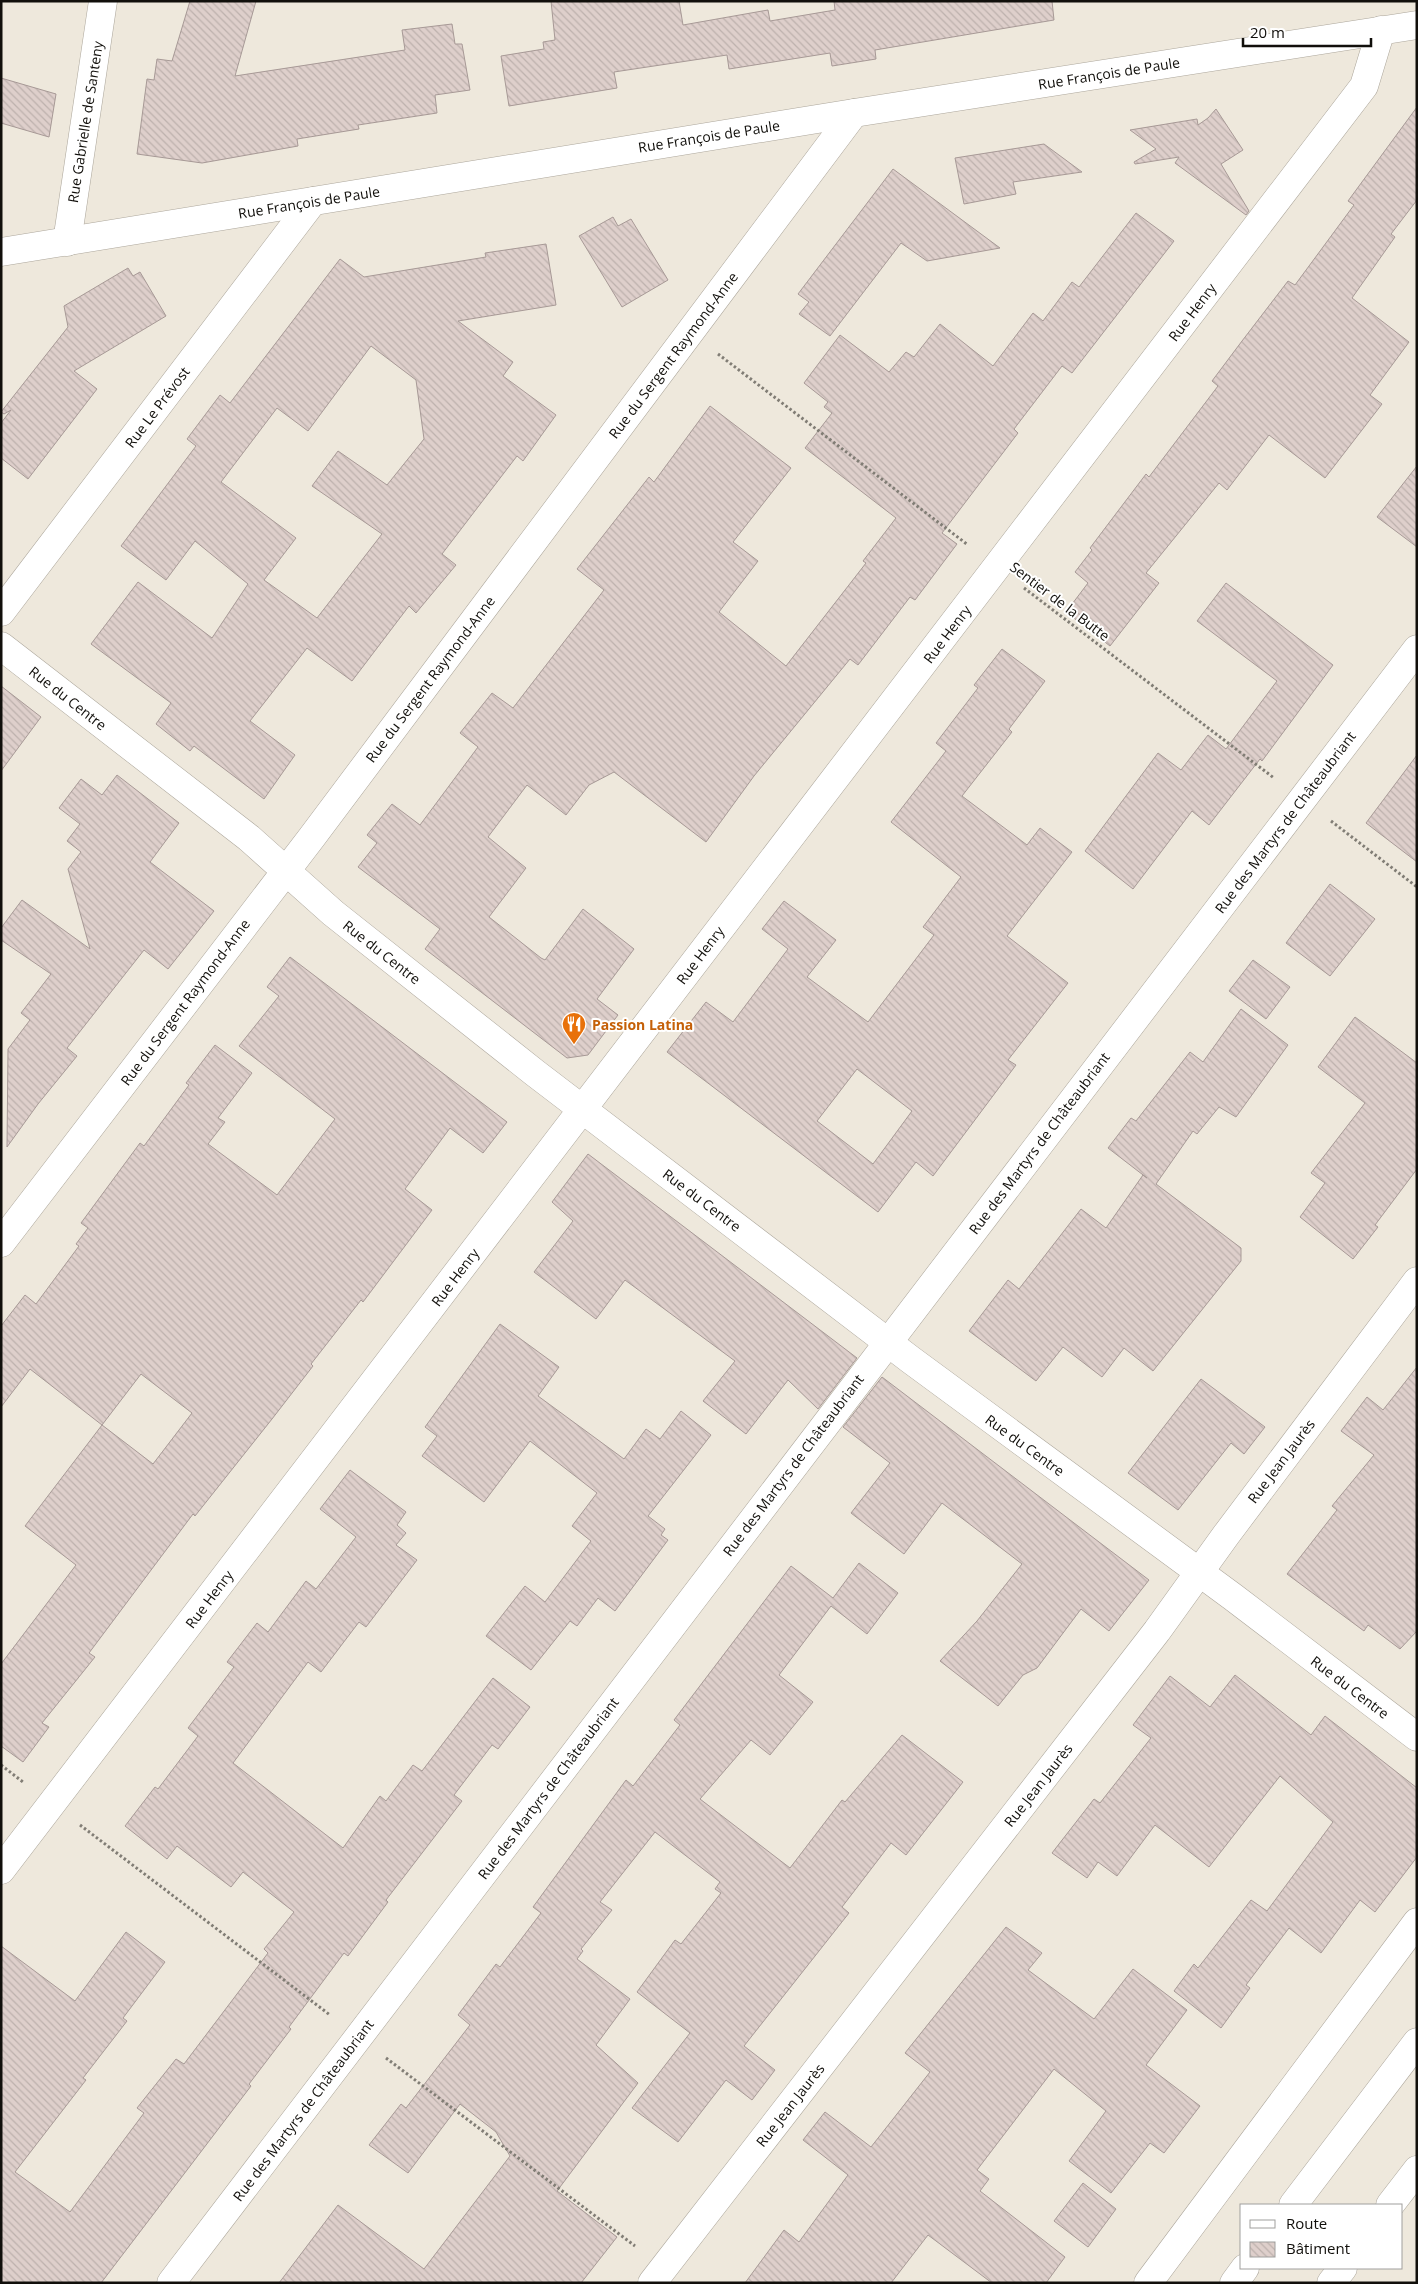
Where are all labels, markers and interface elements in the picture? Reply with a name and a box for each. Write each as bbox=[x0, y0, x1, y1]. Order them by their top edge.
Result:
scale bar bbox=[1243, 15, 1370, 47]
text: 20 m bbox=[1250, 22, 1285, 42]
street label: Rue Gabrielle de Santeny bbox=[63, 39, 107, 204]
street label: Rue François de Paule bbox=[1037, 52, 1181, 94]
street label: Rue François de Paule bbox=[637, 115, 781, 157]
street label: Rue François de Paule bbox=[237, 181, 381, 223]
street label: Rue du Sergent Raymond-Anne bbox=[604, 268, 742, 442]
street label: Rue Henry bbox=[1164, 278, 1221, 345]
street label: Rue Le Prévost bbox=[120, 363, 194, 451]
street label: Sentier de la Butte bbox=[1006, 557, 1114, 645]
street label: Rue du Sergent Raymond-Anne bbox=[361, 592, 499, 766]
street label: Rue Henry bbox=[919, 600, 976, 667]
street label: Rue du Centre bbox=[25, 662, 111, 734]
street label: Rue des Martyrs de Châteaubriant bbox=[1210, 727, 1360, 917]
street label: Rue du Sergent Raymond-Anne bbox=[116, 915, 254, 1089]
street label: Rue du Centre bbox=[339, 916, 425, 988]
street label: Rue Henry bbox=[672, 921, 729, 988]
restaurant icon: Passion Latina bbox=[561, 1011, 587, 1045]
place label: Passion Latina bbox=[592, 1015, 693, 1034]
street label: Rue des Martyrs de Châteaubriant bbox=[964, 1048, 1114, 1238]
street label: Rue du Centre bbox=[659, 1164, 745, 1236]
street label: Rue Henry bbox=[427, 1243, 484, 1310]
street label: Rue des Martyrs de Châteaubriant bbox=[718, 1370, 868, 1560]
street label: Rue du Centre bbox=[982, 1410, 1068, 1480]
street label: Rue Jean Jaurès bbox=[1243, 1415, 1319, 1507]
street label: Rue Henry bbox=[181, 1565, 238, 1632]
street label: Rue du Centre bbox=[1307, 1651, 1393, 1723]
street label: Rue des Martyrs de Châteaubriant bbox=[473, 1693, 623, 1883]
street label: Rue Jean Jaurès bbox=[1000, 1739, 1077, 1831]
street label: Rue des Martyrs de Châteaubriant bbox=[228, 2015, 378, 2205]
street label: Rue Jean Jaurès bbox=[752, 2059, 829, 2151]
legend bbox=[1240, 2204, 1403, 2269]
text: Route bbox=[1286, 2213, 1327, 2233]
text: Bâtiment bbox=[1286, 2238, 1350, 2258]

